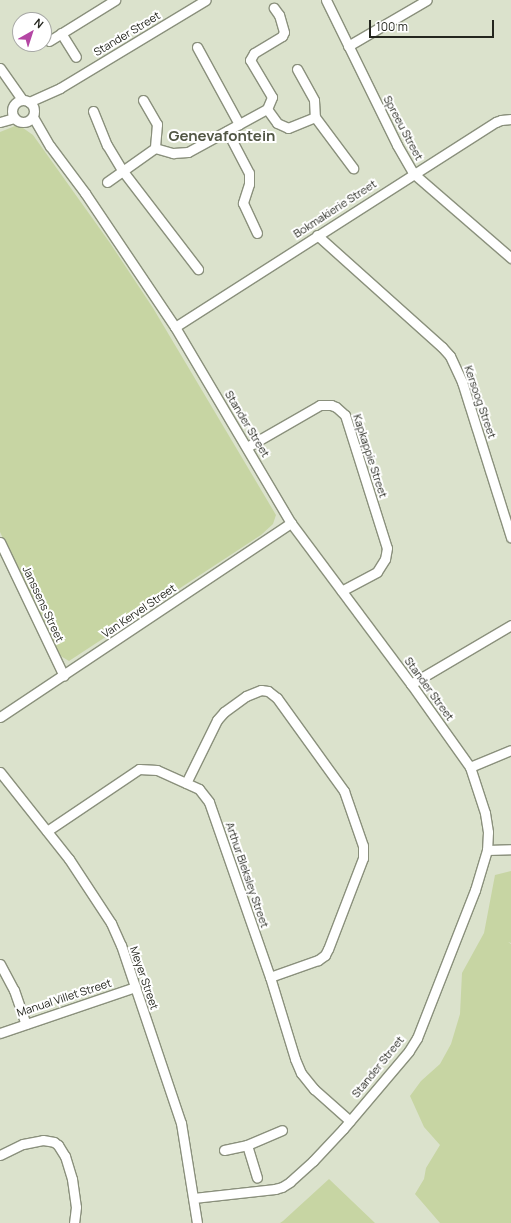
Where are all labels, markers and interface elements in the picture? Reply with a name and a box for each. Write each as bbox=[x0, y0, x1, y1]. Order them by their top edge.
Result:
street label: Stander Street bbox=[91, 9, 163, 59]
north arrow bbox=[12, 12, 52, 52]
scale bar bbox=[371, 12, 496, 38]
text: N bbox=[31, 15, 47, 31]
text: 100 m bbox=[376, 18, 408, 35]
street label: Spreeu Street bbox=[380, 94, 426, 162]
district label: Genevafontein bbox=[169, 127, 275, 145]
street label: Bokmakierie Street bbox=[291, 177, 379, 241]
street label: Kersoog Street bbox=[461, 364, 499, 440]
street label: Stander Street bbox=[222, 388, 272, 460]
street label: Kapkappie Street bbox=[350, 412, 390, 500]
street label: Janssens Street bbox=[20, 564, 66, 644]
street label: Van Kervel Street bbox=[100, 581, 178, 641]
street label: Stander Street bbox=[402, 655, 456, 723]
street label: Arthur Bleksley Street bbox=[223, 821, 271, 929]
street label: Meyer Street bbox=[127, 945, 161, 1011]
street label: Manual Villet Street bbox=[15, 976, 113, 1020]
street label: Stander Street bbox=[349, 1034, 407, 1100]

